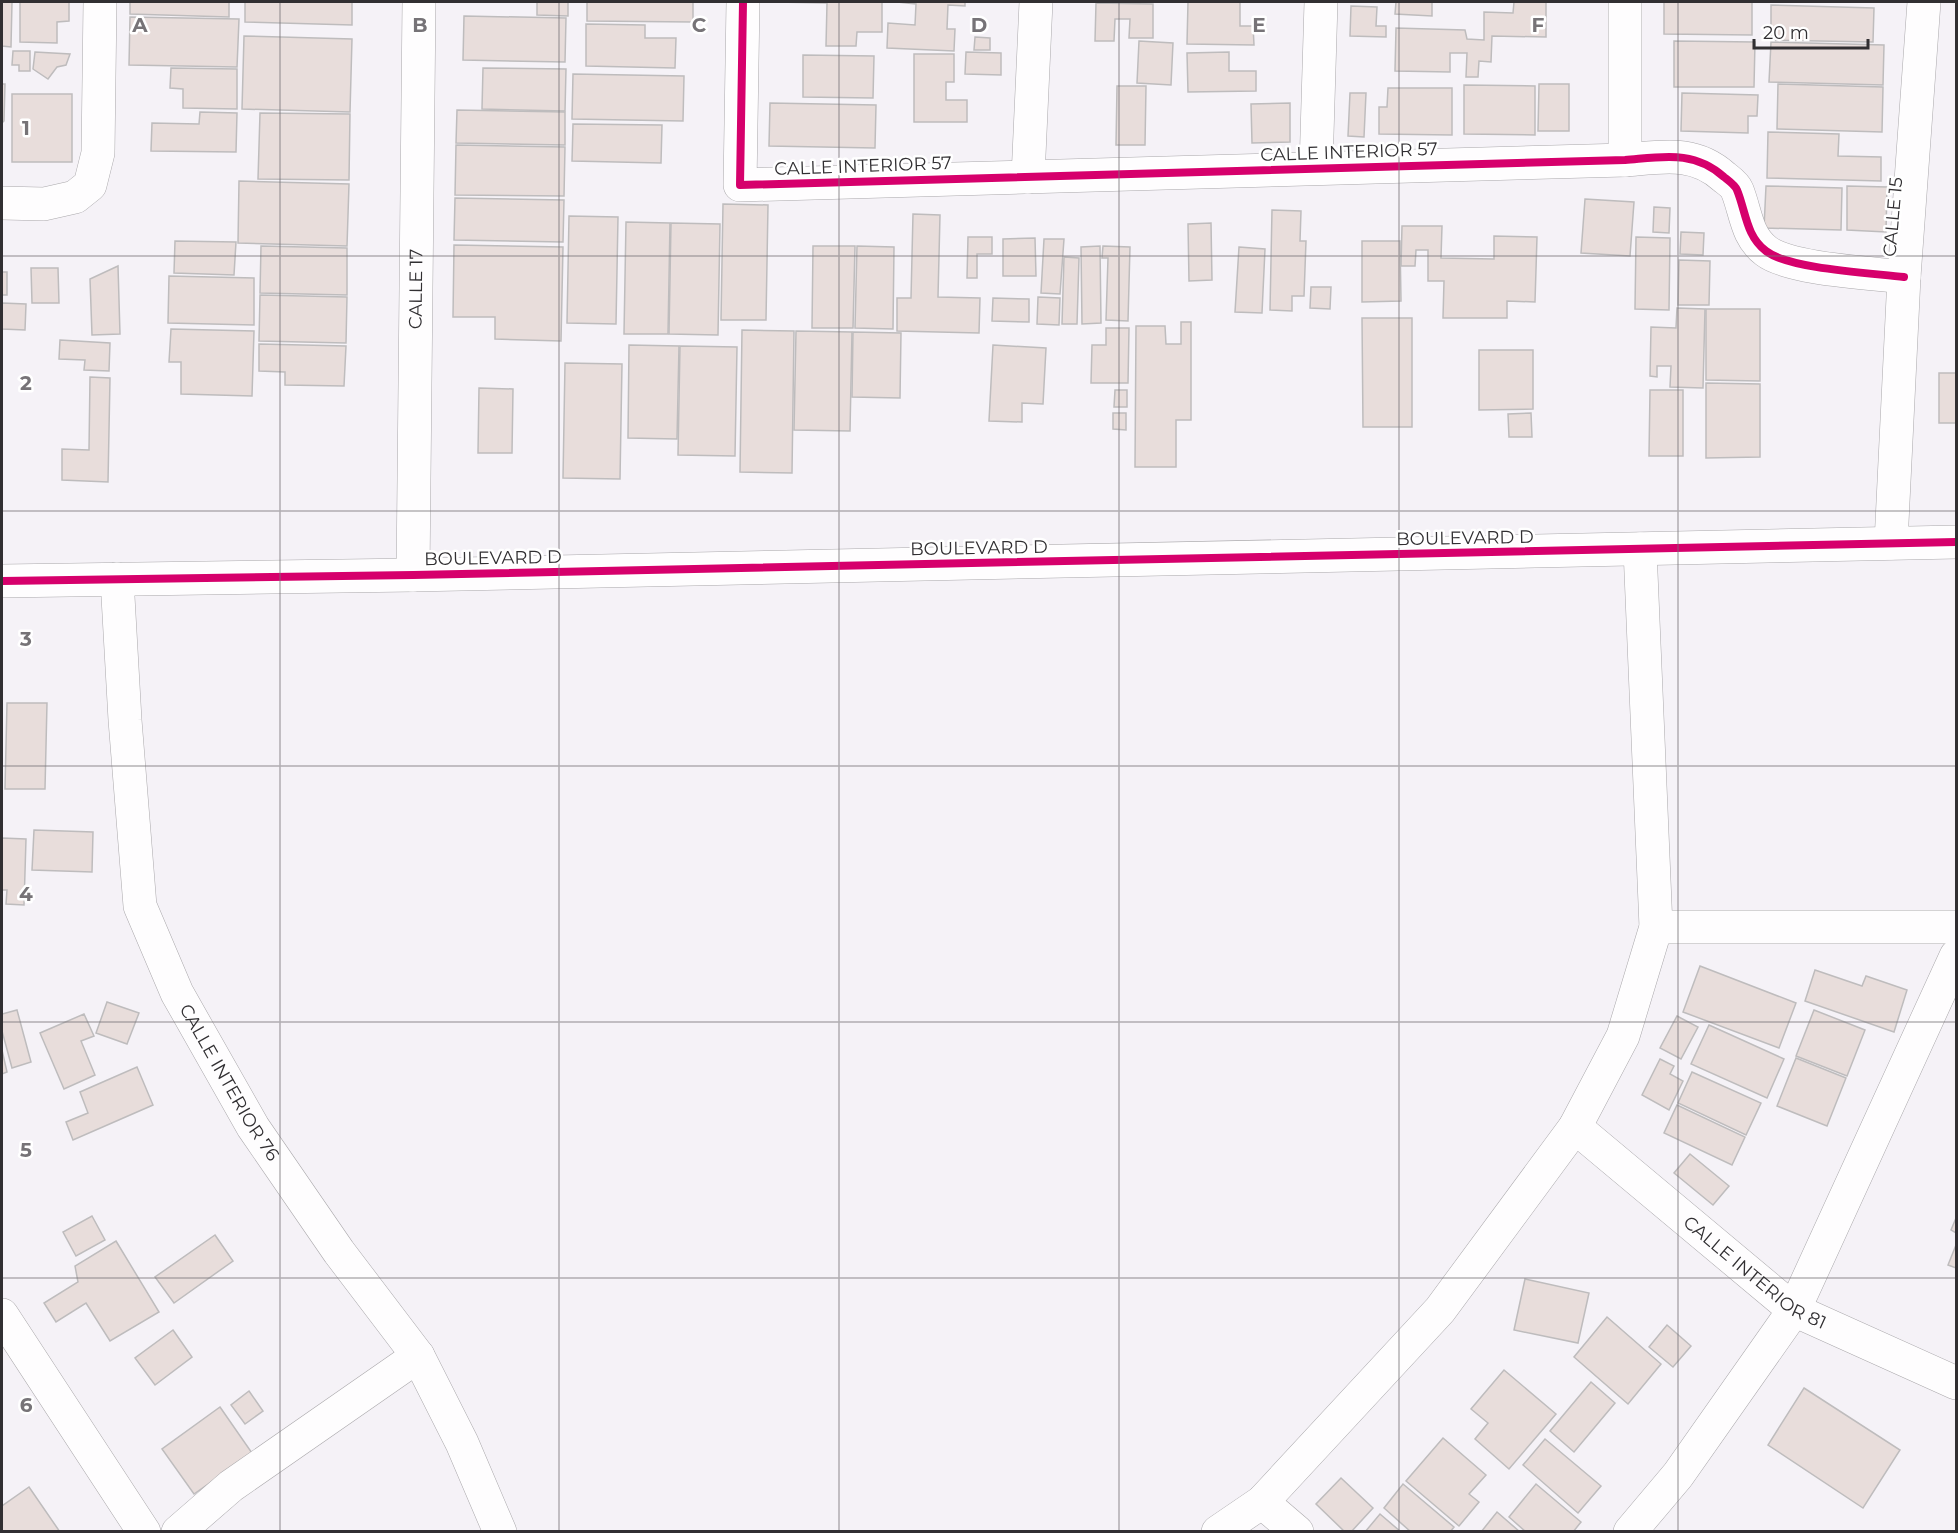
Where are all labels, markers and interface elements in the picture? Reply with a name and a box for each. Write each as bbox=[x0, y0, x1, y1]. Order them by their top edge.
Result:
scale bar bbox=[1754, 12, 1868, 50]
text: A bbox=[131, 13, 148, 37]
text: B bbox=[412, 13, 428, 37]
text: C bbox=[692, 13, 707, 37]
text: D bbox=[971, 13, 987, 37]
text: E bbox=[1252, 13, 1266, 37]
text: F bbox=[1532, 13, 1545, 37]
text: 20 m bbox=[1763, 22, 1809, 44]
text: 1 bbox=[22, 116, 30, 140]
street label: CALLE INTERIOR 57 bbox=[1260, 138, 1438, 166]
street label: CALLE INTERIOR 57 bbox=[774, 152, 952, 180]
street label: CALLE 15 bbox=[1879, 176, 1907, 258]
street label: CALLE 17 bbox=[405, 249, 427, 329]
text: 2 bbox=[20, 371, 32, 395]
street label: BOULEVARD D bbox=[1396, 526, 1534, 550]
street label: BOULEVARD D bbox=[910, 536, 1048, 560]
street label: BOULEVARD D bbox=[424, 546, 562, 570]
text: 3 bbox=[19, 627, 32, 651]
text: 4 bbox=[19, 882, 33, 906]
street label: CALLE INTERIOR 76 bbox=[175, 1000, 284, 1165]
text: 5 bbox=[20, 1138, 32, 1162]
street label: CALLE INTERIOR 81 bbox=[1679, 1211, 1830, 1334]
text: 6 bbox=[20, 1393, 33, 1417]

